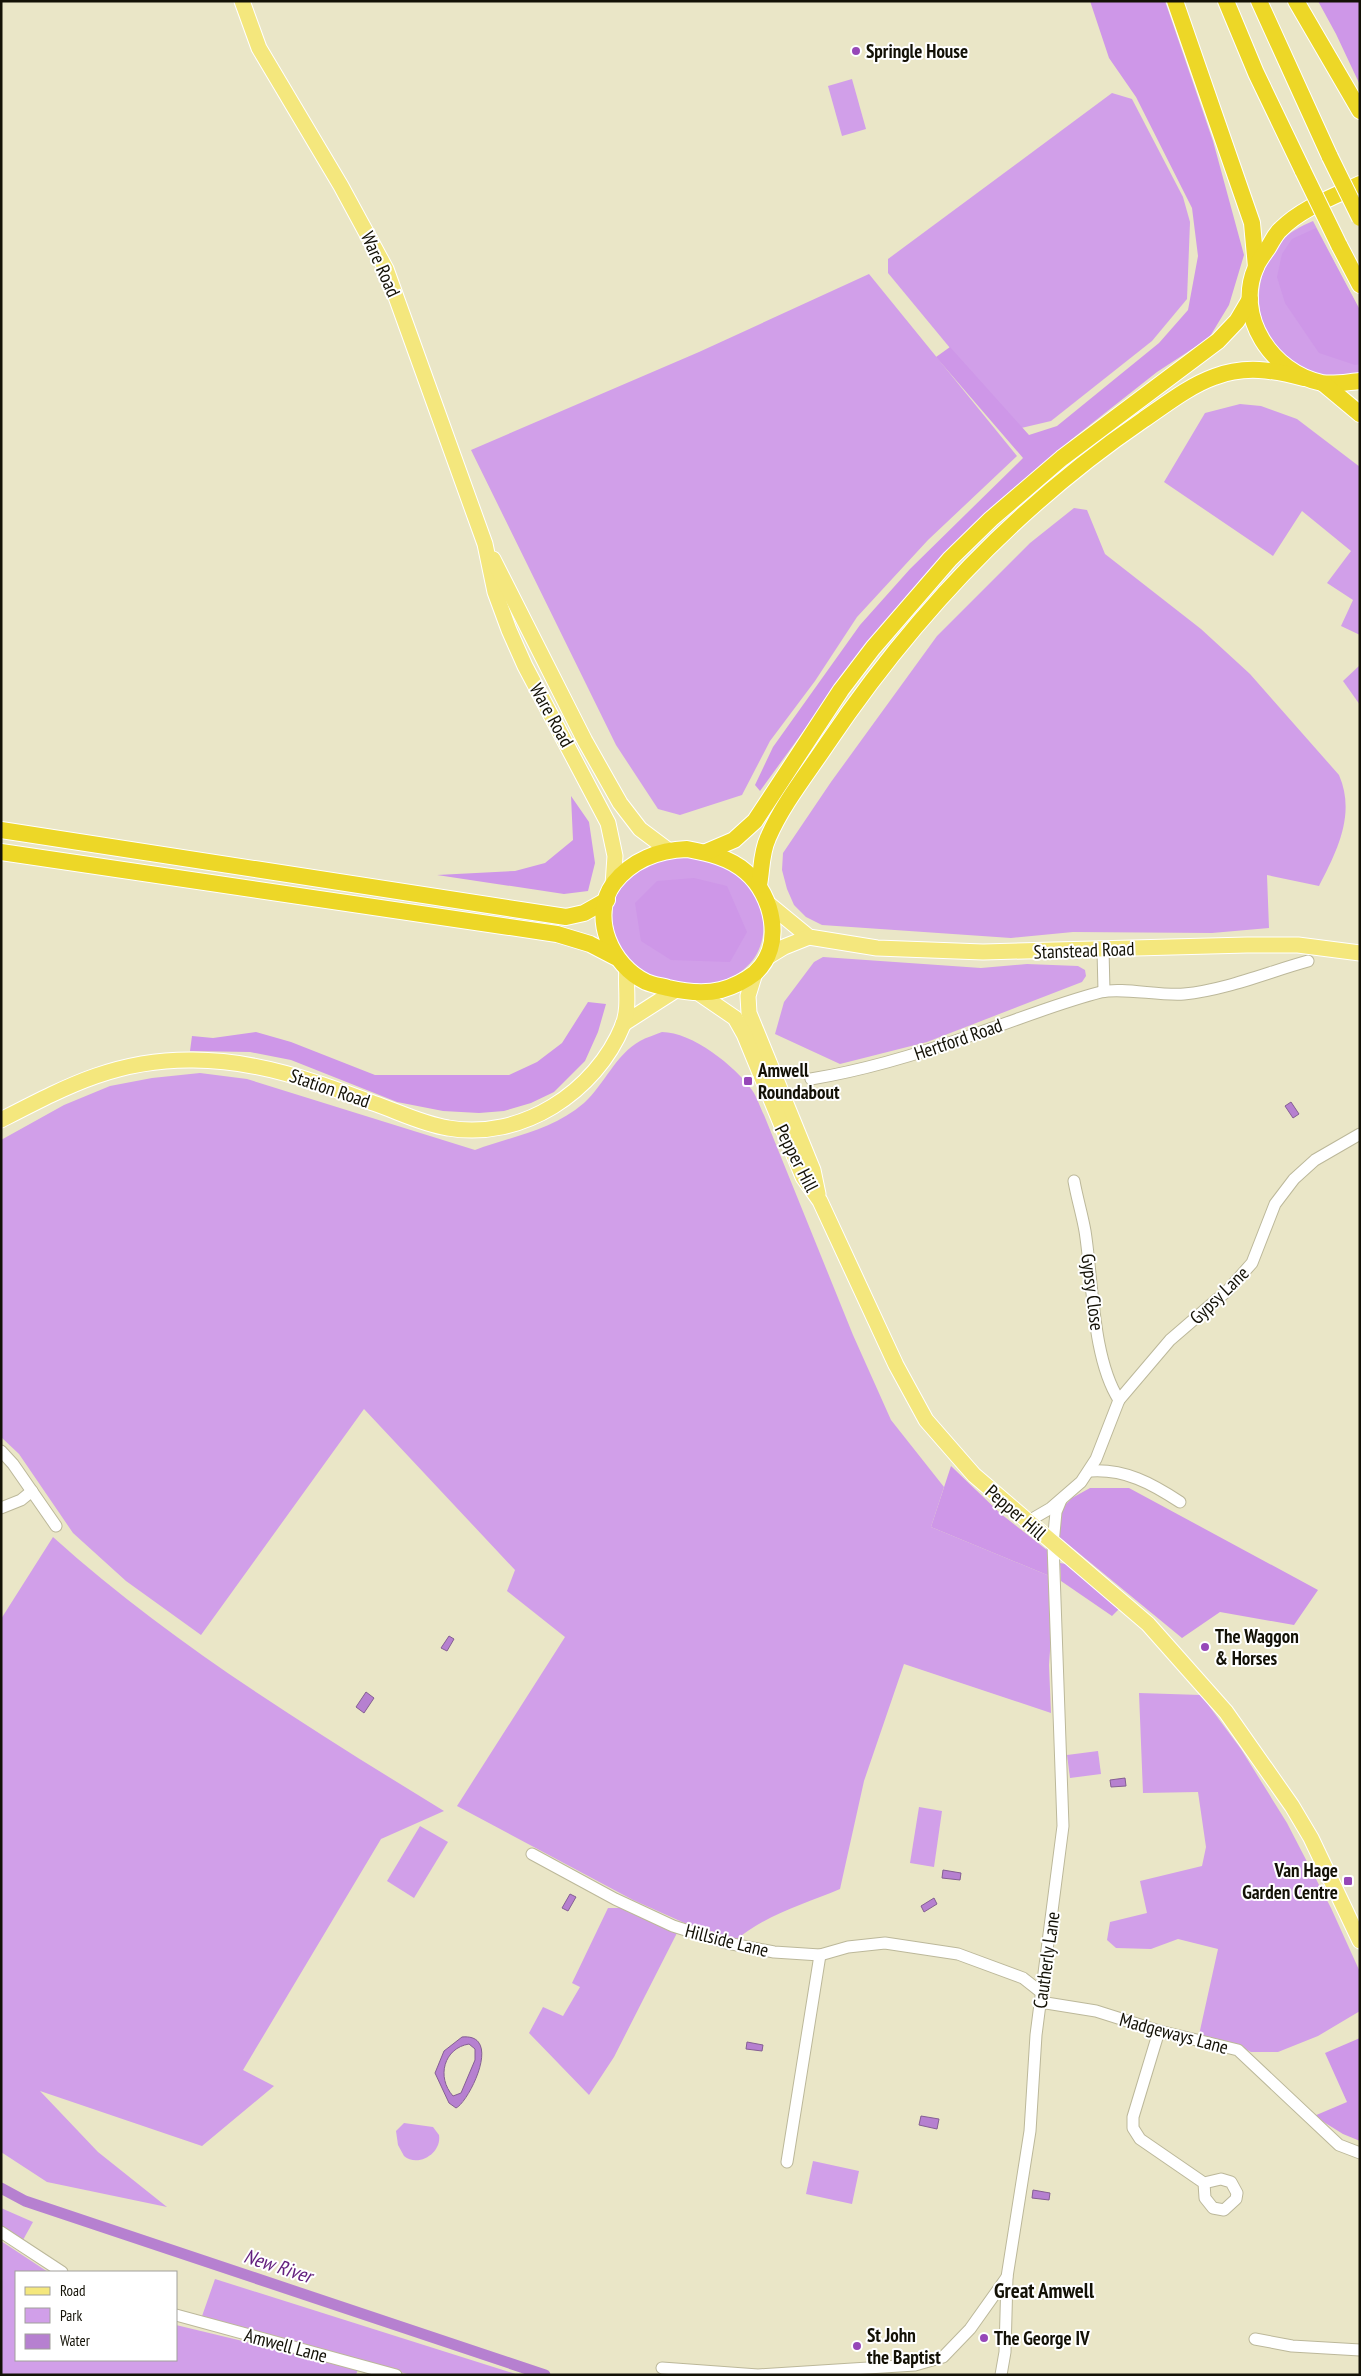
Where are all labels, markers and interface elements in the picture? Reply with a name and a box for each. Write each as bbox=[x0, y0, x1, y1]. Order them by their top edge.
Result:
place label: Springle House bbox=[866, 39, 968, 63]
marker: Springle House bbox=[850, 45, 862, 57]
street label: Ware Road bbox=[356, 228, 406, 300]
street label: Ware Road bbox=[525, 679, 579, 751]
street label: Stanstead Road bbox=[1033, 936, 1135, 964]
street label: Hertford Road bbox=[911, 1013, 1005, 1065]
place label: Amwell Roundabout bbox=[757, 1058, 840, 1104]
street label: Station Road bbox=[287, 1063, 373, 1113]
marker: Amwell Roundabout bbox=[742, 1075, 754, 1087]
street label: Pepper Hill bbox=[770, 1120, 824, 1196]
street label: Gypsy Close bbox=[1076, 1252, 1110, 1332]
street label: Gypsy Lane bbox=[1184, 1261, 1254, 1329]
street label: Pepper Hill bbox=[981, 1479, 1052, 1545]
place label: The Waggon & Horses bbox=[1215, 1624, 1299, 1670]
marker: The Waggon & Horses bbox=[1199, 1641, 1211, 1653]
place label: Van Hage Garden Centre bbox=[1242, 1858, 1338, 1904]
marker: Van Hage Garden Centre bbox=[1342, 1875, 1354, 1887]
street label: Cautherly Lane bbox=[1027, 1910, 1065, 2010]
street label: Hillside Lane bbox=[683, 1918, 771, 1962]
street label: Madgeways Lane bbox=[1117, 2007, 1231, 2059]
water label: New River bbox=[241, 2243, 318, 2290]
legend bbox=[15, 2271, 178, 2361]
district label: Great Amwell bbox=[994, 2277, 1095, 2304]
text: Road bbox=[60, 2281, 86, 2300]
text: Park bbox=[60, 2306, 82, 2325]
street label: Amwell Lane bbox=[242, 2322, 330, 2368]
place label: St John the Baptist bbox=[867, 2323, 941, 2369]
place label: The George IV bbox=[994, 2326, 1090, 2350]
text: Water bbox=[60, 2331, 91, 2350]
marker: The George IV bbox=[978, 2332, 990, 2344]
marker: St John the Baptist bbox=[851, 2340, 863, 2352]

